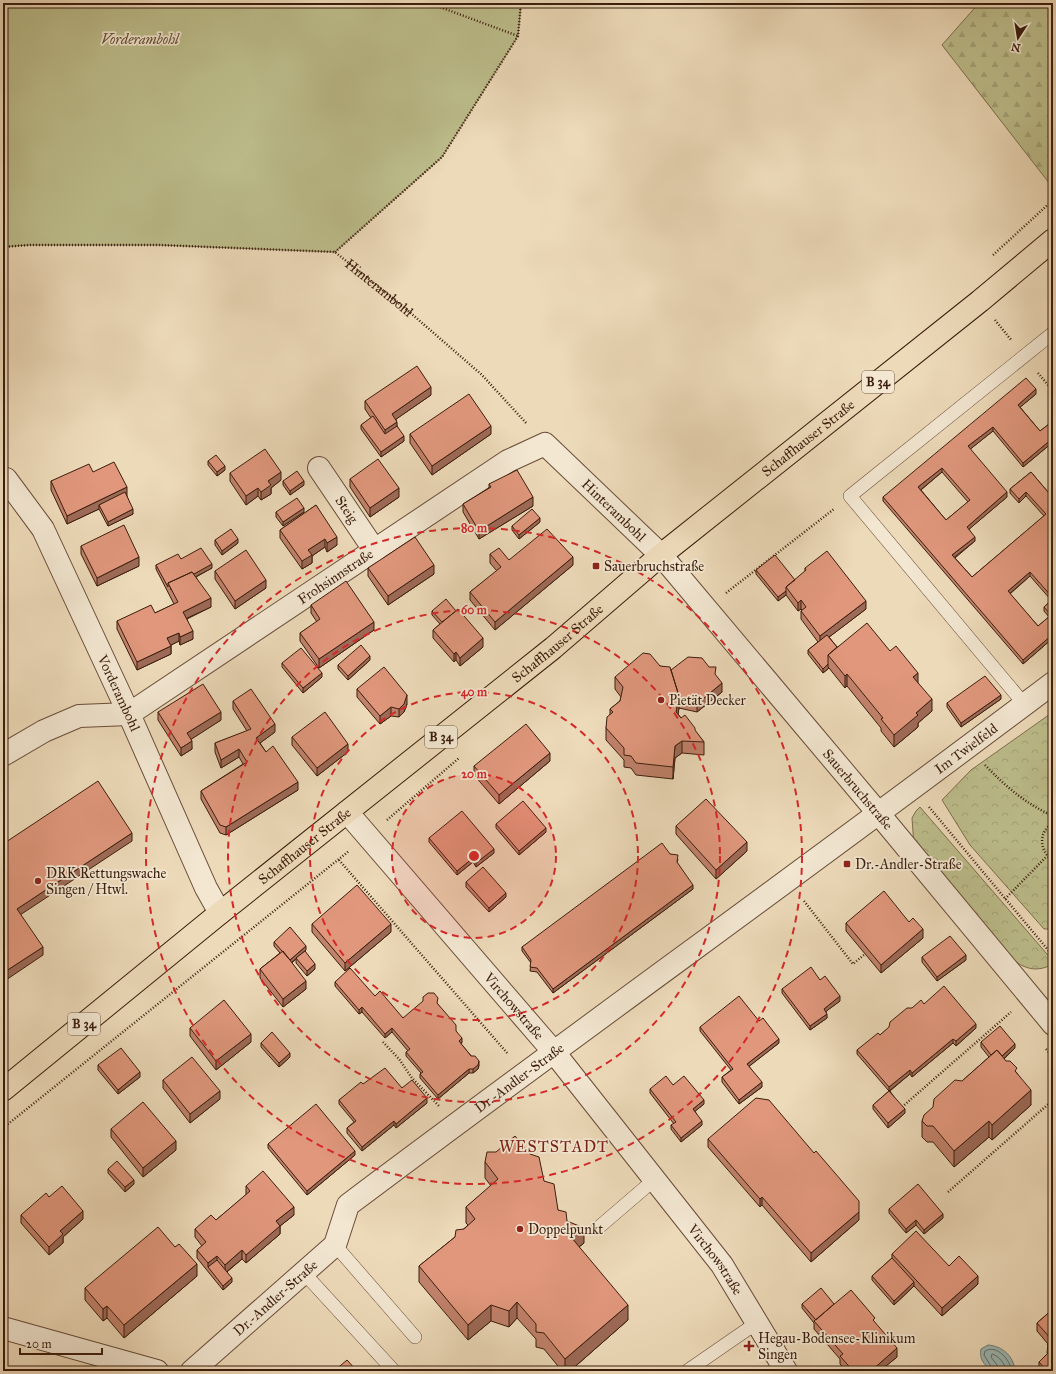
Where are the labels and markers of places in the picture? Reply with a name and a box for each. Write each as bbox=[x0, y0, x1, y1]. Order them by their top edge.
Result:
place label: Sauerbruchstraße bbox=[604, 558, 704, 575]
marker: Sauerbruchstraße bbox=[591, 561, 601, 571]
place label: Pietät Decker bbox=[669, 692, 746, 709]
marker: Pietät Decker bbox=[656, 695, 666, 705]
centre of rings bbox=[467, 849, 481, 863]
place label: Dr.-Andler-Straße bbox=[855, 856, 962, 873]
marker: Dr.-Andler-Straße bbox=[842, 859, 852, 869]
place label: DRK Rettungswache Singen / Htwl. bbox=[46, 865, 167, 898]
marker: DRK Rettungswache Singen / Htwl. bbox=[33, 876, 43, 886]
place label: Doppelpunkt bbox=[528, 1221, 603, 1238]
marker: Doppelpunkt bbox=[515, 1224, 525, 1234]
place label: Hegau-Bodensee-Klinikum Singen bbox=[758, 1330, 916, 1363]
marker: Hegau-Bodensee-Klinikum Singen bbox=[743, 1340, 755, 1352]

